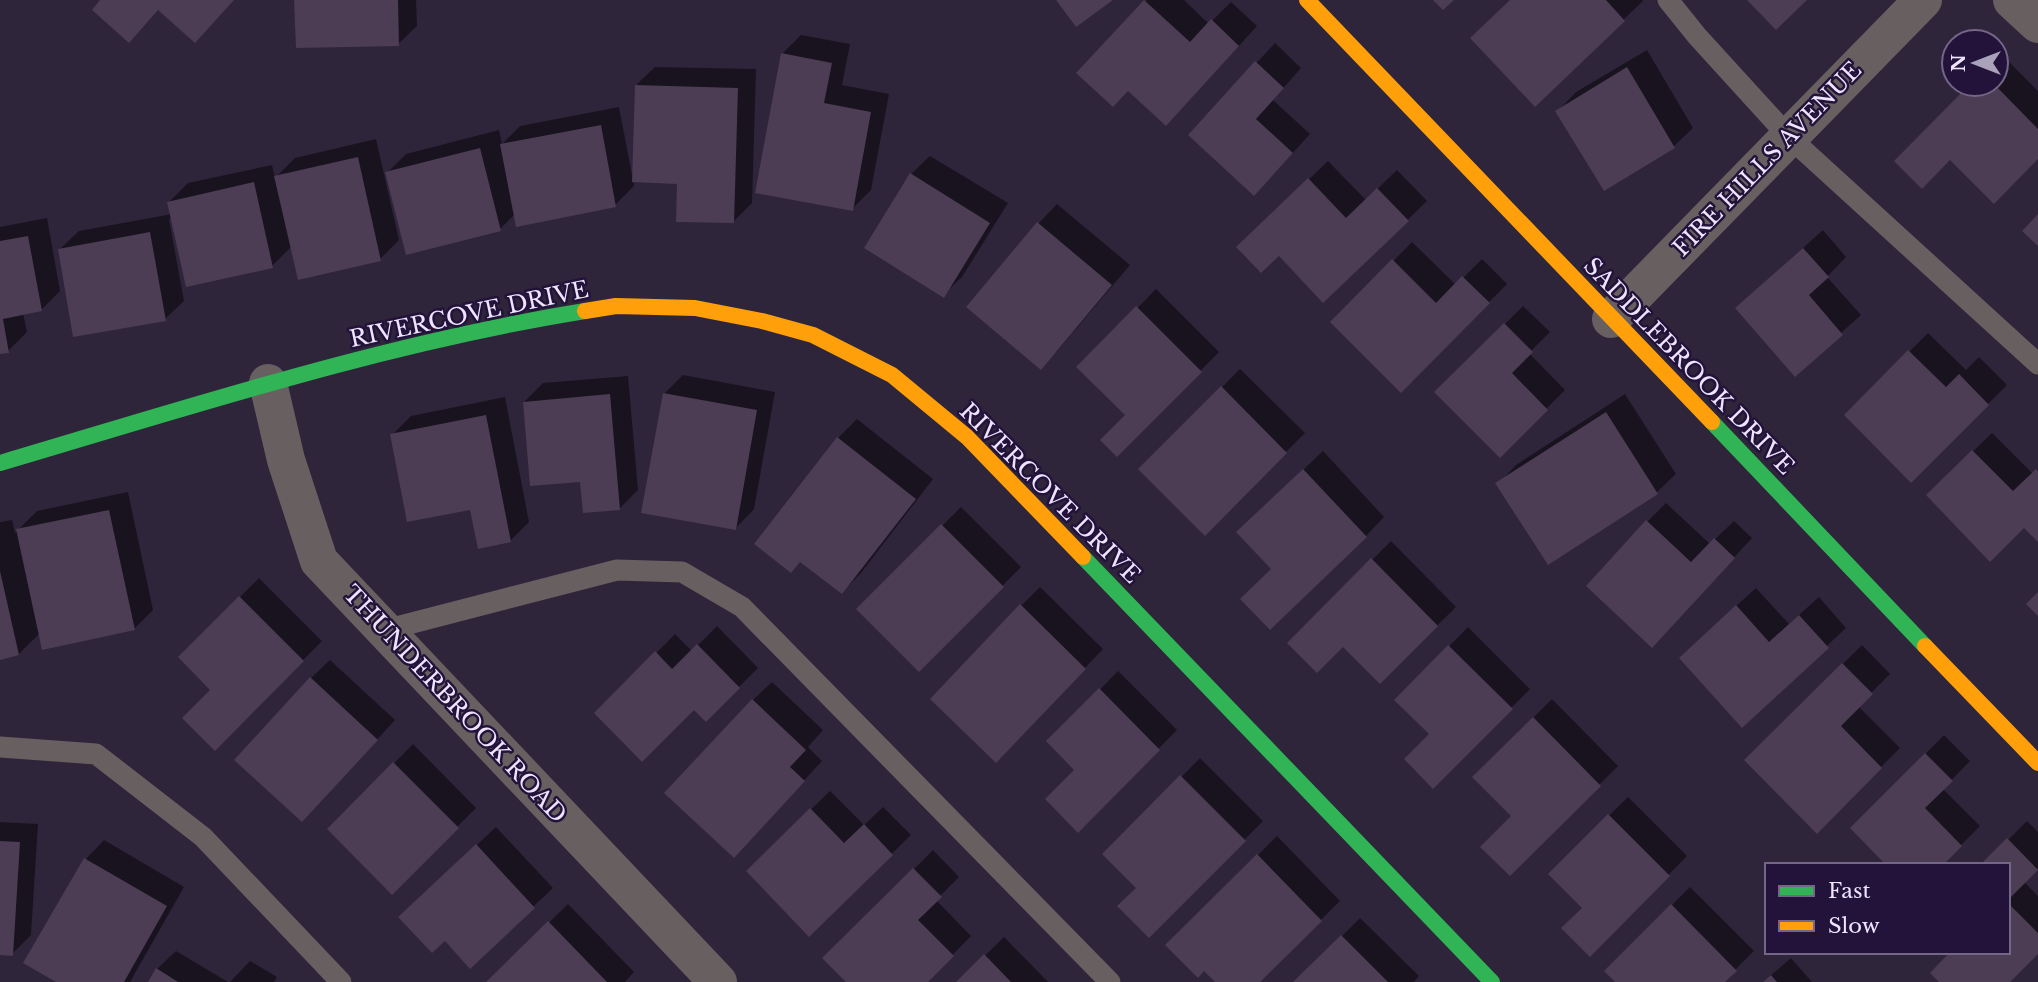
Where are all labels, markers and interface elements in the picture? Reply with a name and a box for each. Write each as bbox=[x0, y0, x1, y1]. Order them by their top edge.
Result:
north arrow bbox=[1940, 28, 2010, 98]
text: N bbox=[1947, 54, 1970, 72]
street label: FIRE HILLS AVENUE bbox=[1667, 56, 1867, 262]
street label: SADDLEBROOK DRIVE bbox=[1578, 252, 1800, 480]
street label: RIVERCOVE DRIVE bbox=[347, 275, 591, 353]
street label: RIVERCOVE DRIVE bbox=[954, 397, 1146, 589]
street label: THUNDERBROOK ROAD bbox=[338, 579, 572, 829]
legend bbox=[1765, 863, 2010, 954]
text: Fast bbox=[1828, 878, 1870, 904]
text: Slow bbox=[1828, 913, 1880, 939]

